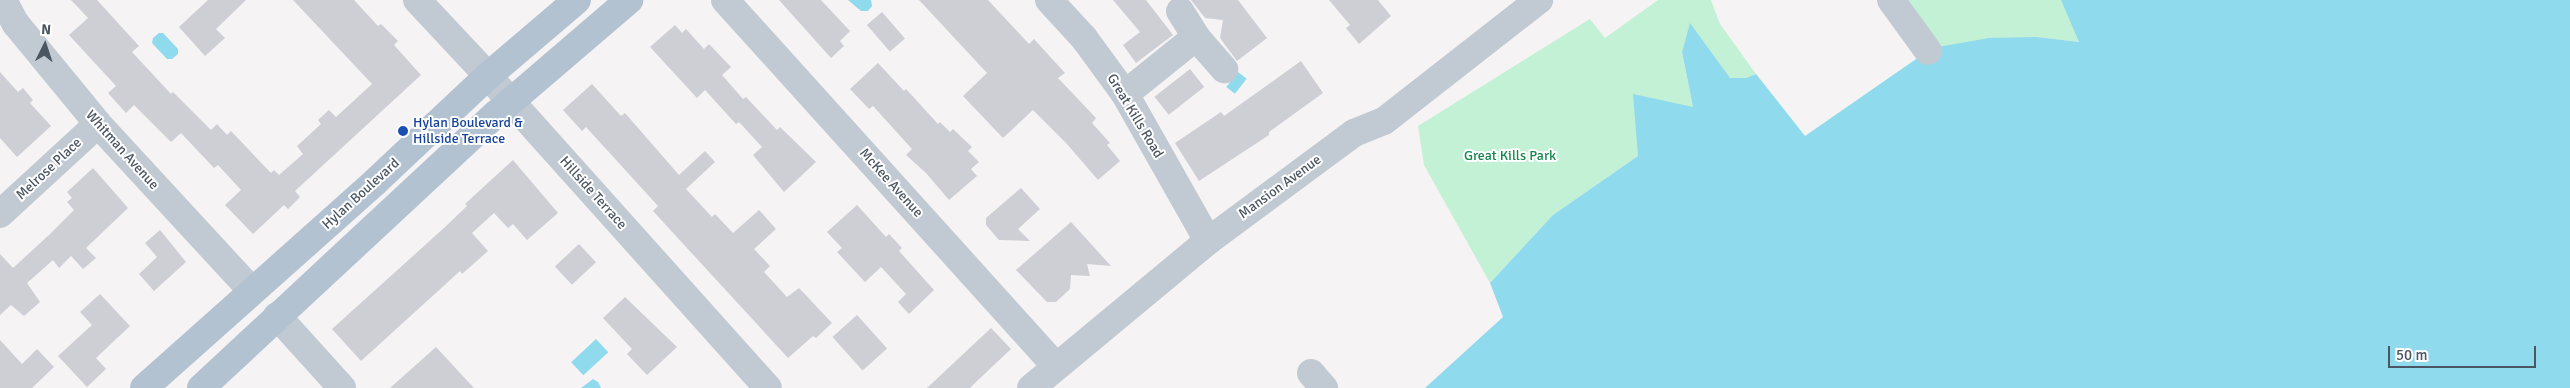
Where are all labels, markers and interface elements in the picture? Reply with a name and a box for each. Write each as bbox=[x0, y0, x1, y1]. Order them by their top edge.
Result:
north arrow bbox=[20, 20, 70, 70]
text: N bbox=[41, 21, 52, 38]
street label: Great Kills Road bbox=[1103, 71, 1167, 161]
street label: Whitman Avenue bbox=[82, 107, 162, 193]
place label: Hylan Boulevard & Hillside Terrace bbox=[413, 115, 523, 148]
marker: Hylan Boulevard & Hillside Terrace bbox=[397, 125, 409, 137]
street label: Melrose Place bbox=[13, 134, 85, 204]
street label: McKee Avenue bbox=[856, 145, 926, 221]
park label: Great Kills Park bbox=[1464, 148, 1556, 164]
street label: Mansion Avenue bbox=[1236, 151, 1324, 223]
street label: Hillside Terrace bbox=[556, 153, 630, 233]
street label: Hylan Boulevard bbox=[319, 155, 403, 233]
scale bar bbox=[2390, 336, 2538, 368]
text: 50 m bbox=[2396, 346, 2427, 364]

